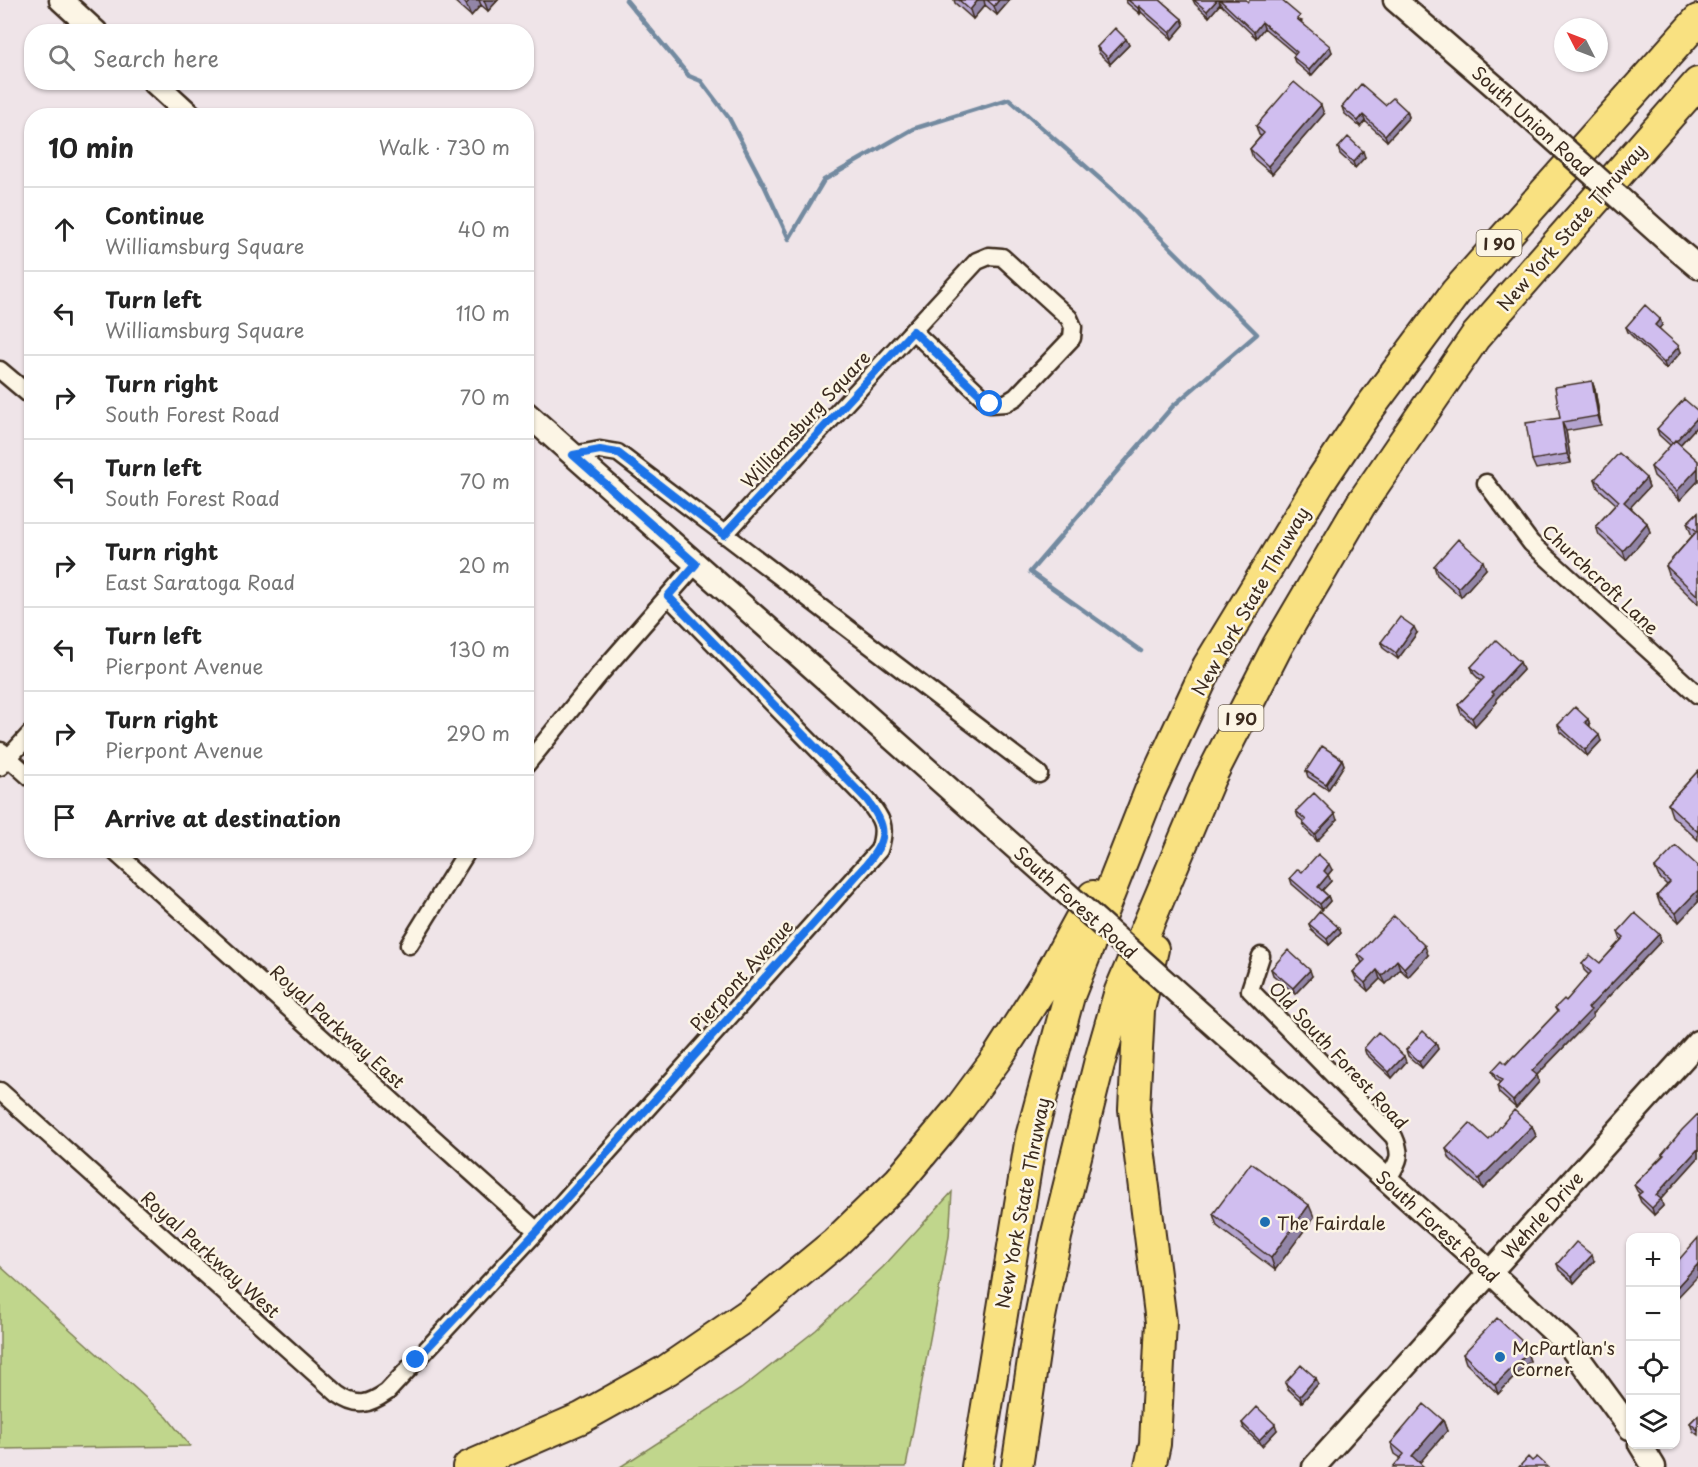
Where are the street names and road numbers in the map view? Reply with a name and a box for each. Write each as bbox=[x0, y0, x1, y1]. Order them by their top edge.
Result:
street label: South Union Road bbox=[1467, 59, 1599, 183]
street label: New York State Thruway bbox=[1490, 137, 1652, 317]
road number: I 90 bbox=[1476, 230, 1522, 256]
street label: Williamsburg Square bbox=[734, 344, 876, 494]
street label: New York State Thruway bbox=[1185, 501, 1315, 701]
street label: Churchcroft Lane bbox=[1536, 518, 1666, 640]
road number: I 90 bbox=[1218, 705, 1264, 731]
street label: South Forest Road bbox=[1009, 839, 1143, 965]
street label: Pierpont Avenue bbox=[683, 913, 799, 1037]
street label: Royal Parkway East bbox=[265, 958, 411, 1094]
street label: Old South Forest Road bbox=[1263, 975, 1415, 1135]
street label: New York State Thruway bbox=[988, 1095, 1056, 1311]
street label: South Forest Road bbox=[1371, 1163, 1505, 1289]
street label: Wehrle Drive bbox=[1495, 1165, 1589, 1265]
street label: Royal Parkway West bbox=[136, 1184, 286, 1324]

